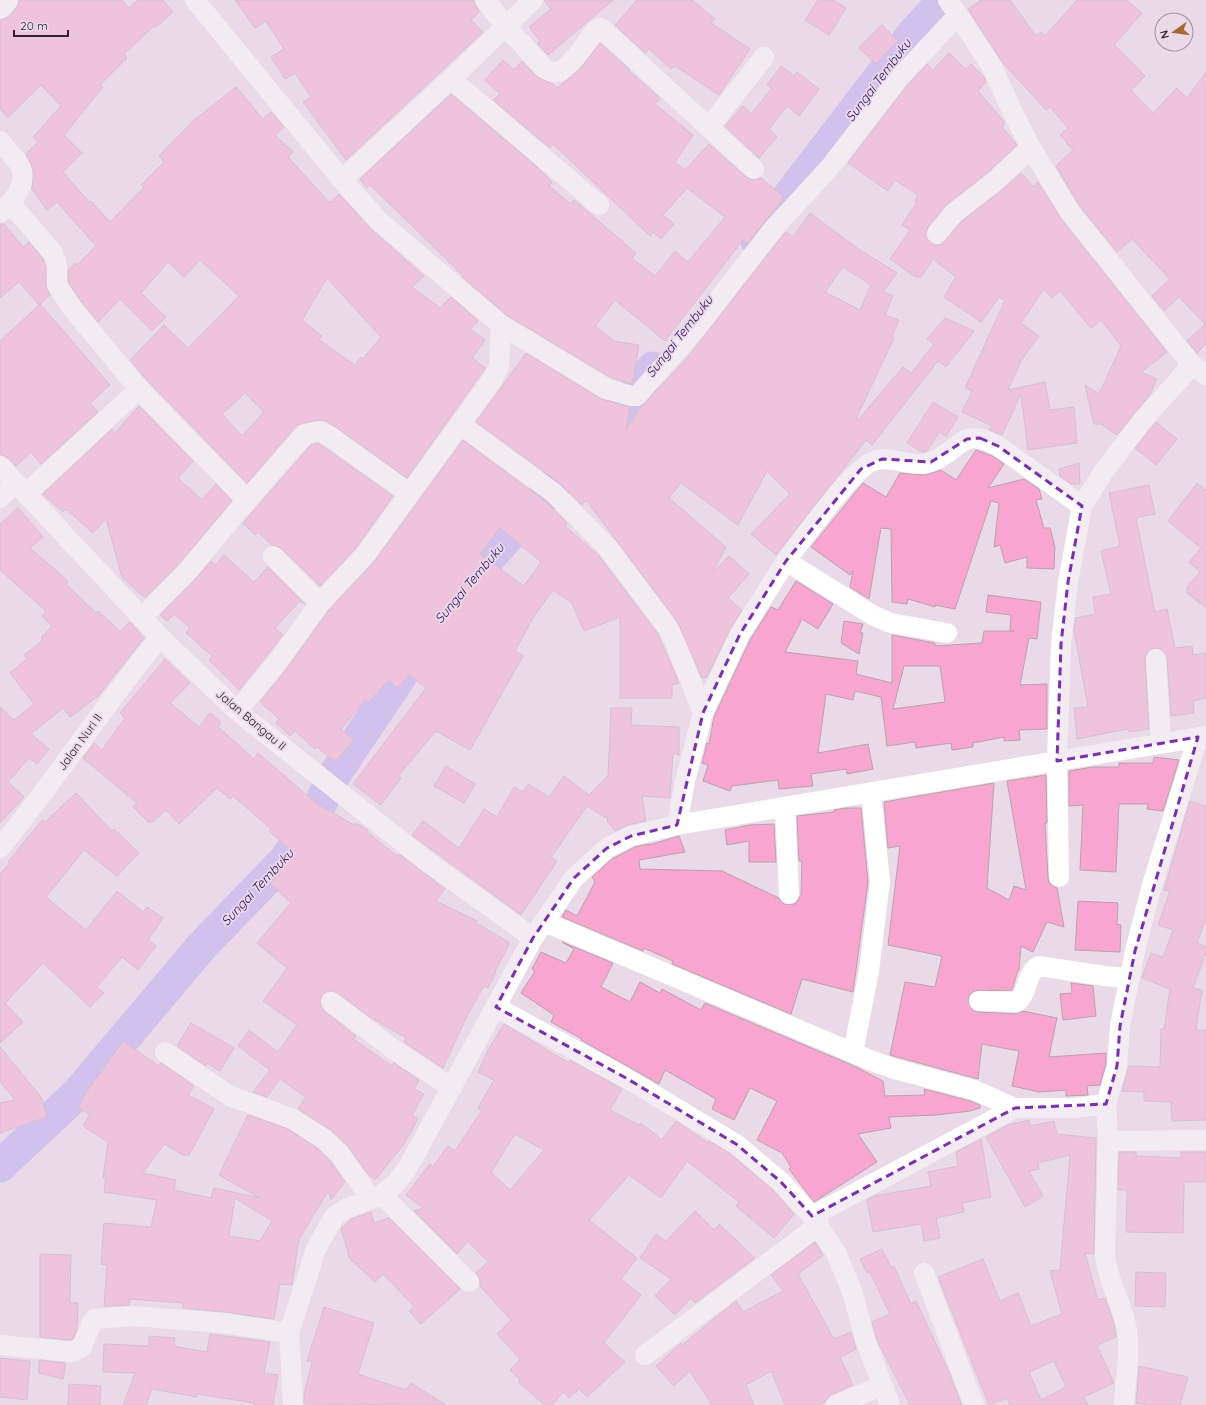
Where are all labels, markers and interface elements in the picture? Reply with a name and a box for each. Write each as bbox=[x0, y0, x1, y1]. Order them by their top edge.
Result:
scale bar bbox=[14, 12, 68, 38]
north arrow bbox=[1154, 12, 1194, 52]
text: 20 m bbox=[20, 18, 48, 33]
text: N bbox=[1157, 29, 1172, 40]
water label: Sungai Tembuku bbox=[842, 35, 915, 125]
water label: Sungai Tembuku bbox=[642, 291, 716, 380]
water label: Sungai Tembuku bbox=[431, 539, 508, 626]
street label: Jalan Bangau II bbox=[213, 686, 290, 753]
street label: Jalan Nuri II bbox=[54, 710, 105, 773]
water label: Sungai Tembuku bbox=[217, 845, 297, 929]

